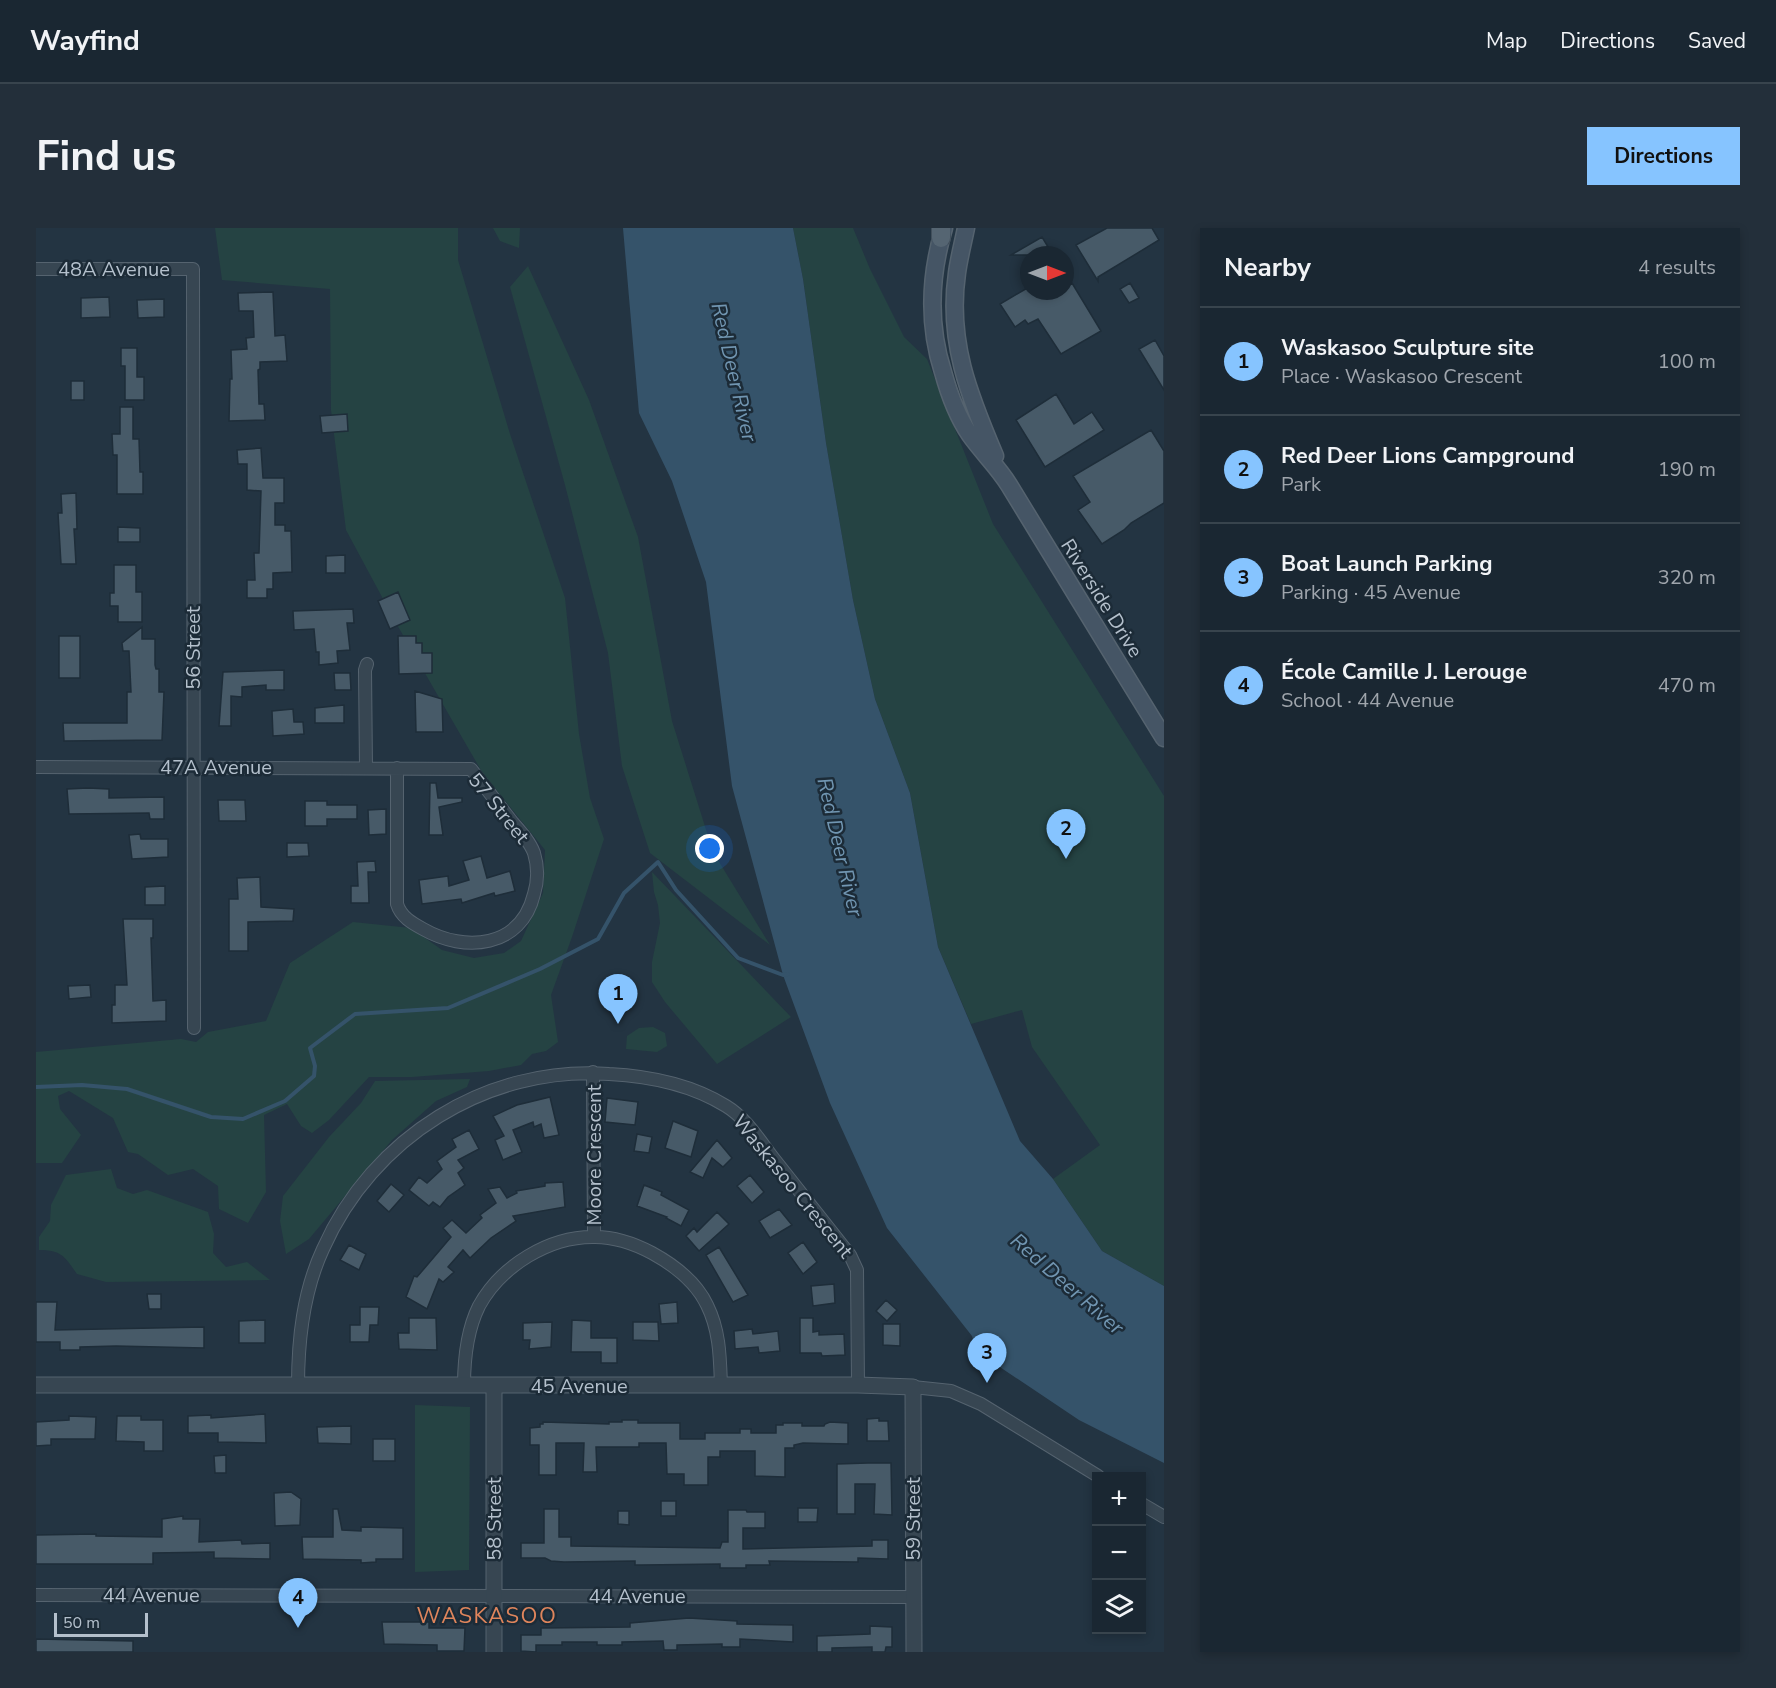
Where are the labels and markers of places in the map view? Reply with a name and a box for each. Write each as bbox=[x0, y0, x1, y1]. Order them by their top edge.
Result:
pin: 2 bbox=[1046, 810, 1086, 859]
pin: 1 bbox=[598, 974, 638, 1024]
pin: 3 bbox=[968, 1334, 1006, 1383]
pin: 4 bbox=[278, 1578, 318, 1628]

